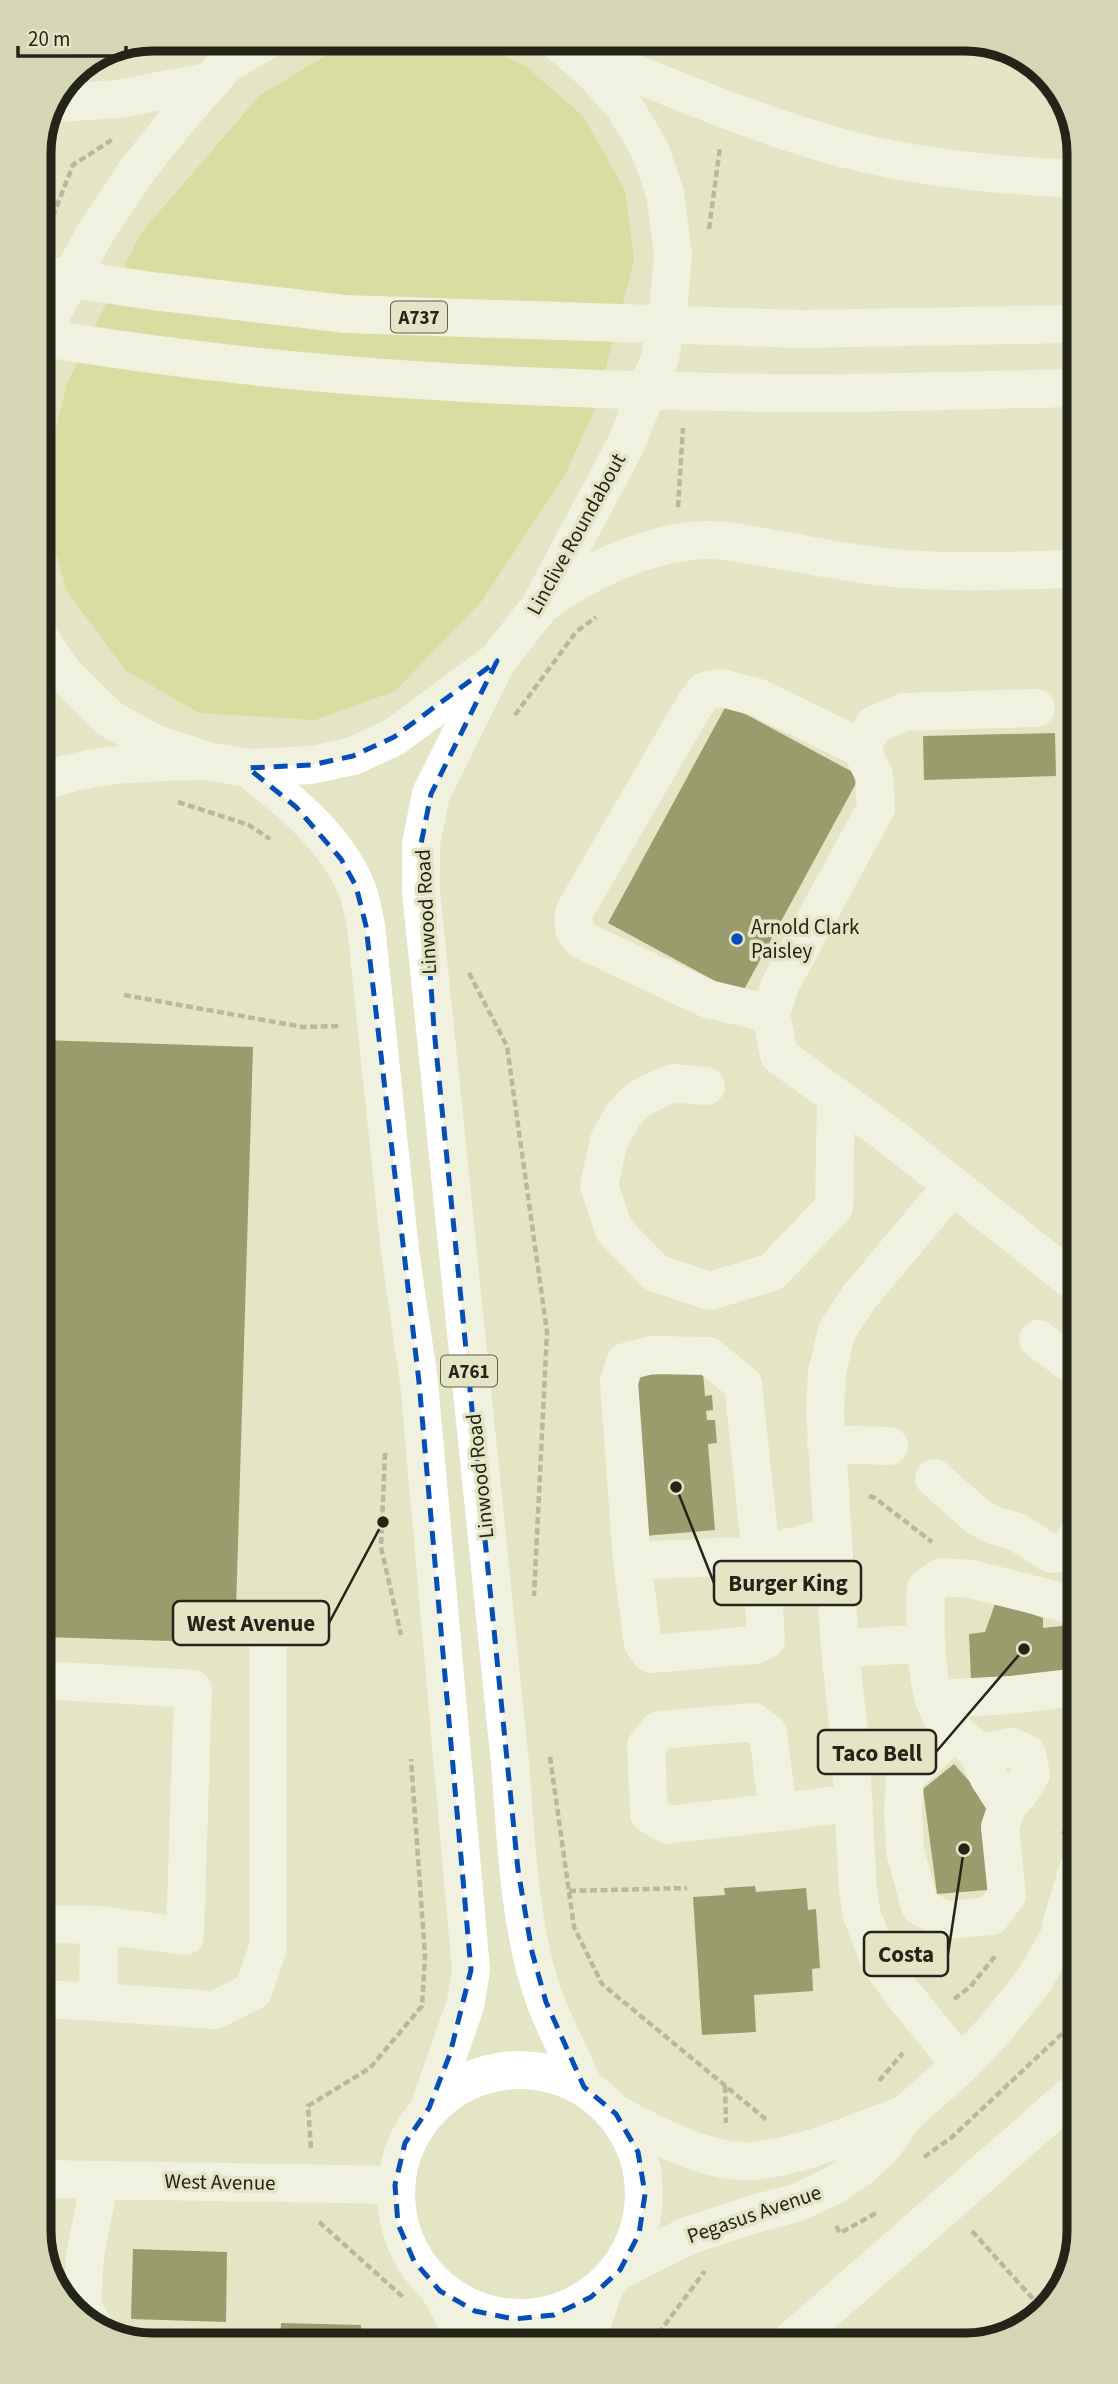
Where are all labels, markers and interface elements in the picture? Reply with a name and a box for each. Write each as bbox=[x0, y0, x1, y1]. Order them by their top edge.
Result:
scale bar bbox=[18, 14, 126, 58]
text: 20 m bbox=[28, 24, 70, 54]
road number: A737 bbox=[391, 302, 447, 332]
street label: Linclive Roundabout bbox=[519, 448, 633, 620]
street label: Linwood Road bbox=[408, 849, 444, 975]
place label: Arnold Clark Paisley bbox=[751, 912, 860, 966]
marker: Arnold Clark Paisley bbox=[729, 931, 745, 947]
road number: A761 bbox=[441, 1356, 497, 1386]
street label: Linwood Road bbox=[459, 1412, 501, 1540]
callout: Burger King bbox=[714, 1561, 861, 1605]
text: Burger King bbox=[728, 1567, 848, 1600]
callout: West Avenue bbox=[173, 1601, 329, 1645]
text: West Avenue bbox=[187, 1607, 315, 1640]
callout: Taco Bell bbox=[818, 1730, 936, 1774]
text: Taco Bell bbox=[832, 1737, 922, 1770]
callout: Costa bbox=[864, 1932, 948, 1976]
text: Costa bbox=[878, 1938, 934, 1971]
street label: West Avenue bbox=[164, 2166, 276, 2198]
street label: Pegasus Avenue bbox=[683, 2177, 825, 2251]

